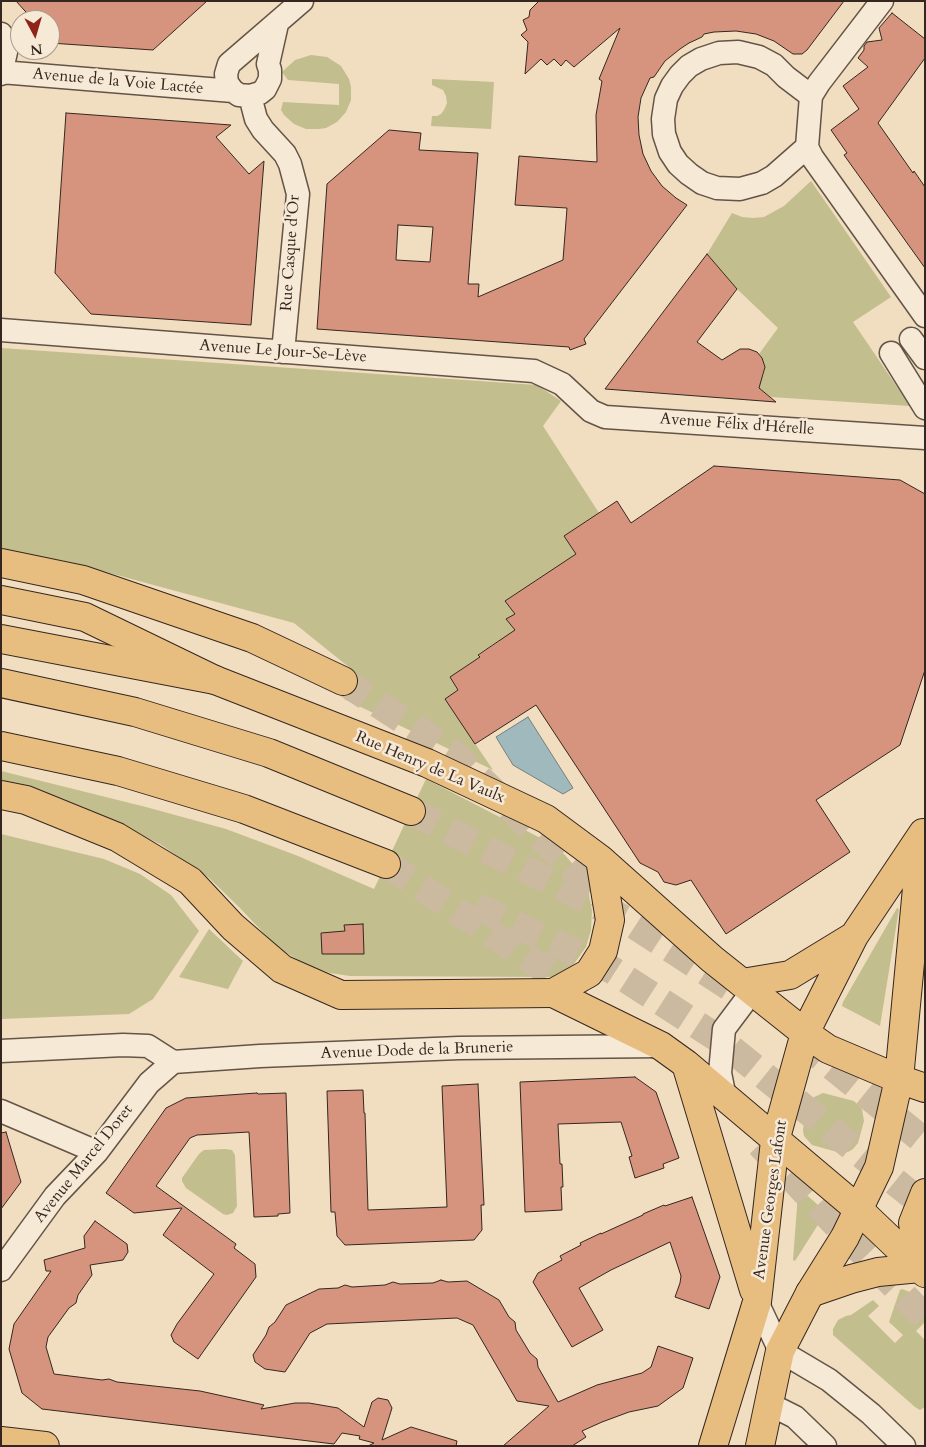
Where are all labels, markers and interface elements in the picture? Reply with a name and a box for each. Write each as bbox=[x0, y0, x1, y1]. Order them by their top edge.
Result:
north arrow bbox=[10, 10, 60, 60]
text: N bbox=[29, 39, 44, 60]
street label: Avenue de la Voie Lactée bbox=[32, 65, 204, 99]
street label: Rue Casque d'Or bbox=[277, 194, 305, 312]
street label: Avenue Le Jour-Se-Lève bbox=[199, 337, 367, 367]
street label: Avenue Félix d'Hérelle bbox=[659, 410, 815, 440]
street label: Rue Henry de La Vaulx bbox=[353, 728, 507, 808]
street label: Avenue Dode de la Brunerie bbox=[320, 1038, 514, 1064]
street label: Avenue Marcel Doret bbox=[30, 1101, 138, 1227]
street label: Avenue Georges Lafont bbox=[750, 1119, 792, 1281]

